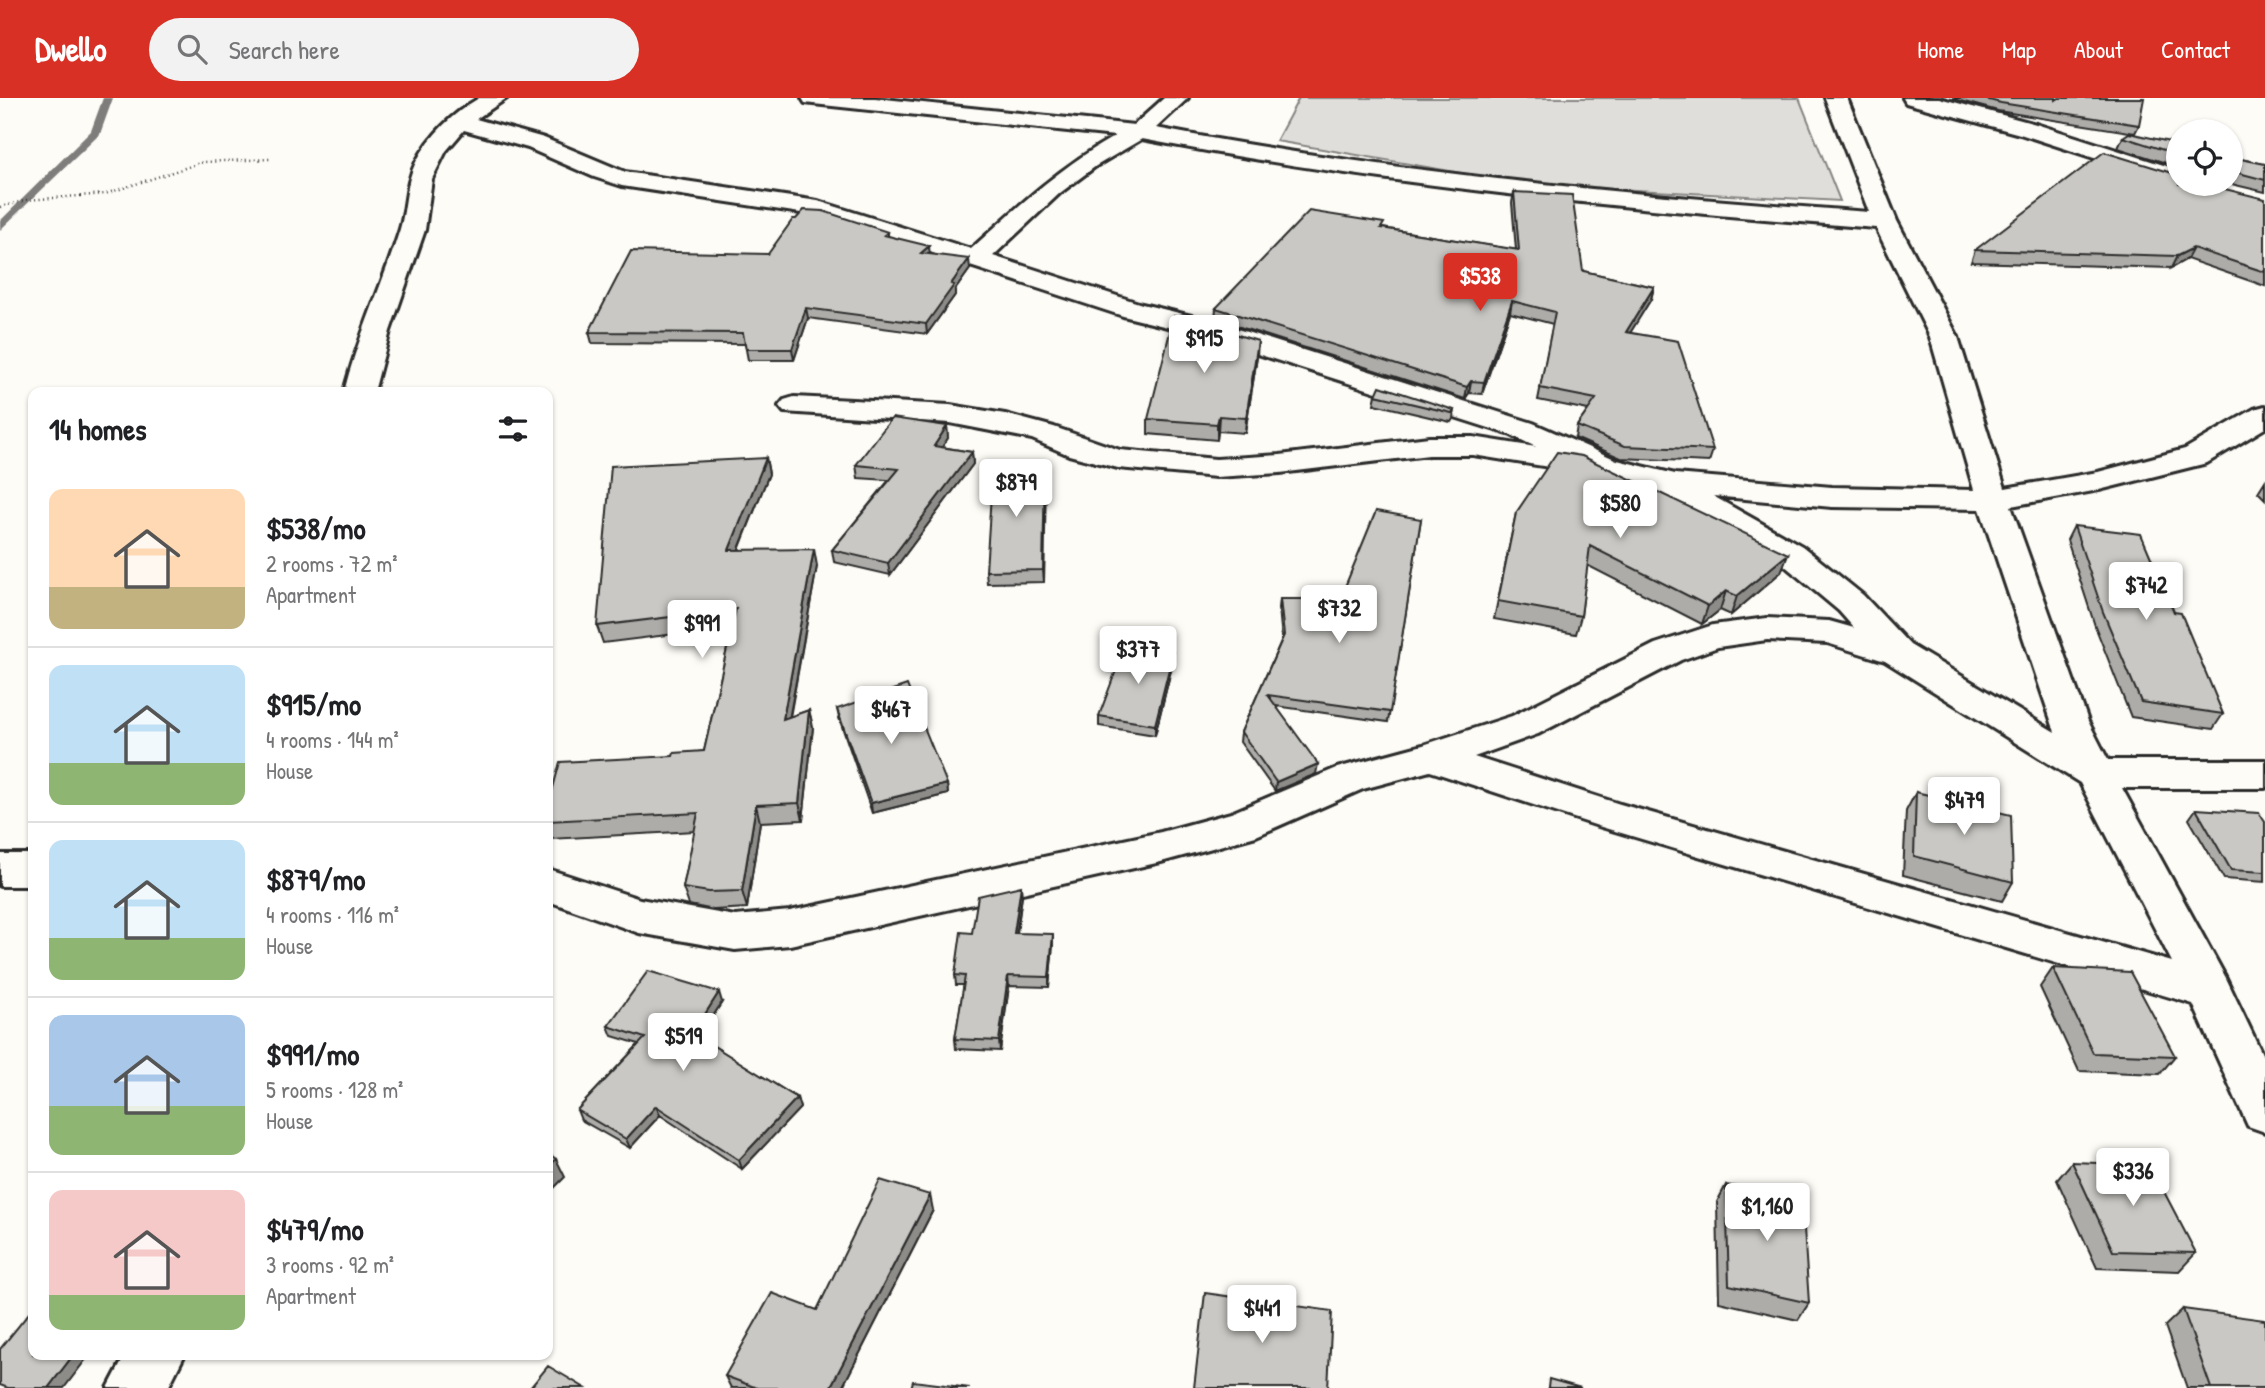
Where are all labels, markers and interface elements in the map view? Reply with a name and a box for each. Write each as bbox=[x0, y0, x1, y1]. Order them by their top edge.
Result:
search box bbox=[149, 18, 639, 81]
text: Dwello bbox=[35, 27, 107, 71]
icon: search bbox=[173, 30, 211, 68]
text: Search here bbox=[229, 32, 340, 67]
text: Home bbox=[1917, 33, 1964, 65]
text: Map bbox=[2002, 33, 2036, 65]
text: About bbox=[2074, 33, 2123, 65]
text: Contact bbox=[2161, 33, 2230, 65]
map controls bbox=[2166, 119, 2243, 196]
button: locate bbox=[2166, 119, 2243, 196]
pin: $538 bbox=[1439, 254, 1521, 313]
text: $538 bbox=[1459, 260, 1501, 291]
pin: $915 bbox=[1163, 316, 1245, 375]
text: $915 bbox=[1185, 322, 1223, 353]
text: 14 homes bbox=[49, 409, 147, 449]
icon: filters bbox=[494, 410, 532, 448]
pin: $879 bbox=[975, 460, 1057, 519]
text: $879 bbox=[995, 466, 1037, 497]
pin: $580 bbox=[1579, 480, 1661, 540]
text: $580 bbox=[1599, 487, 1641, 518]
text: $538/mo bbox=[266, 508, 366, 548]
icon: home bbox=[105, 517, 189, 601]
text: 2 rooms · 72 m² bbox=[266, 548, 398, 579]
pin: $742 bbox=[2105, 562, 2187, 622]
text: $742 bbox=[2125, 569, 2167, 600]
text: Apartment bbox=[266, 579, 356, 610]
pin: $732 bbox=[1298, 586, 1380, 645]
text: $732 bbox=[1317, 592, 1361, 623]
pin: $991 bbox=[661, 601, 743, 660]
text: $991 bbox=[684, 607, 720, 638]
pin: $377 bbox=[1097, 626, 1179, 686]
text: $377 bbox=[1116, 633, 1160, 664]
text: $915/mo bbox=[266, 684, 361, 724]
pin: $467 bbox=[850, 686, 932, 746]
icon: home bbox=[105, 693, 189, 777]
text: $467 bbox=[871, 693, 911, 724]
text: 4 rooms · 144 m² bbox=[266, 724, 399, 755]
text: House bbox=[266, 755, 313, 786]
pin: $479 bbox=[1923, 778, 2005, 837]
text: $479 bbox=[1944, 784, 1984, 815]
text: $879/mo bbox=[266, 859, 365, 899]
icon: home bbox=[105, 868, 189, 952]
text: 4 rooms · 116 m² bbox=[266, 899, 399, 930]
text: House bbox=[266, 930, 313, 961]
pin: $519 bbox=[642, 1014, 724, 1073]
text: $519 bbox=[664, 1020, 702, 1051]
text: $991/mo bbox=[266, 1034, 359, 1074]
icon: home bbox=[105, 1043, 189, 1127]
text: 5 rooms · 128 m² bbox=[266, 1074, 403, 1105]
text: House bbox=[266, 1105, 313, 1136]
pin: $336 bbox=[2092, 1148, 2174, 1208]
text: $336 bbox=[2112, 1155, 2154, 1186]
pin: $1,160 bbox=[1710, 1184, 1824, 1243]
text: $1,160 bbox=[1741, 1190, 1793, 1221]
text: $479/mo bbox=[266, 1209, 364, 1249]
icon: home bbox=[105, 1218, 189, 1302]
text: 3 rooms · 92 m² bbox=[266, 1249, 394, 1280]
text: Apartment bbox=[266, 1280, 356, 1311]
pin: $441 bbox=[1221, 1286, 1303, 1345]
text: $441 bbox=[1243, 1292, 1281, 1323]

